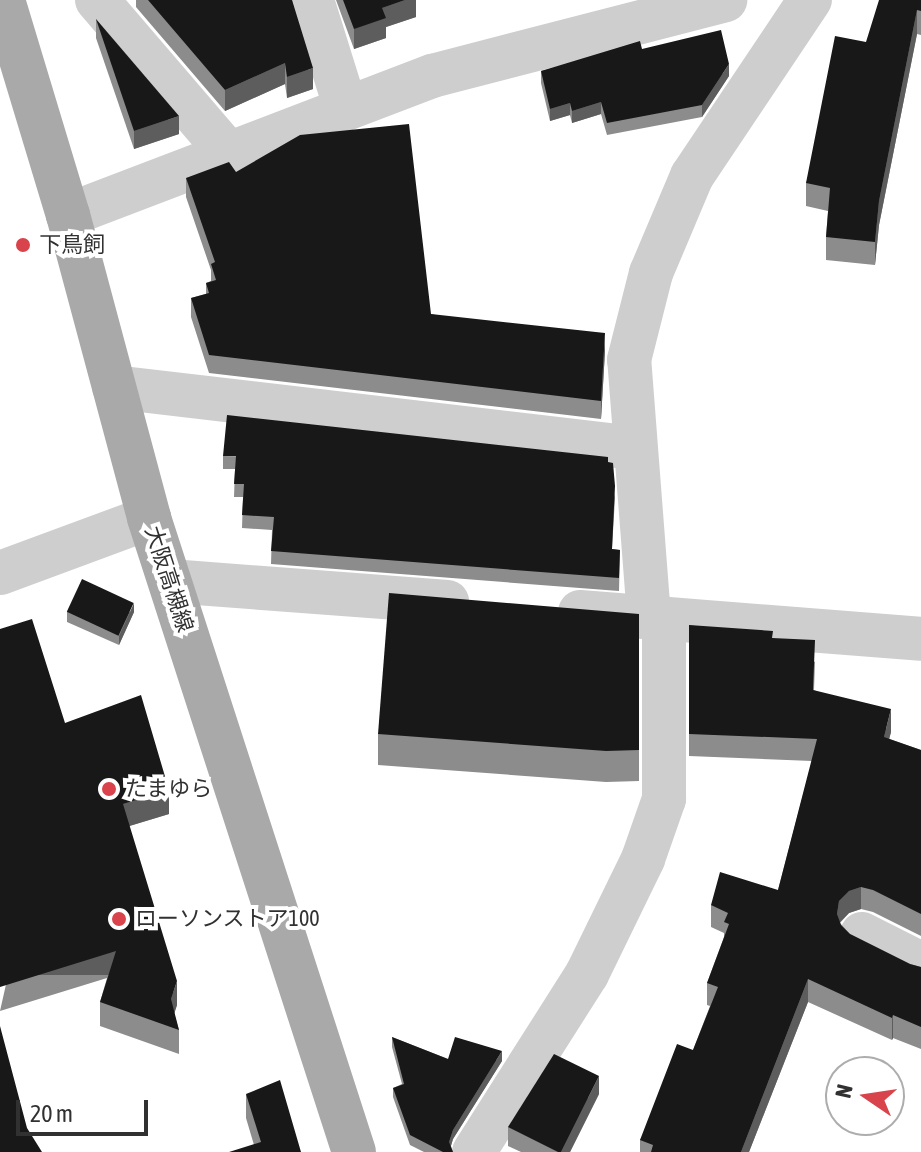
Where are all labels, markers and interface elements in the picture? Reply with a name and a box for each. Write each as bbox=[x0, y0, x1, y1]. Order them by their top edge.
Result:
place label: 下鳥飼 bbox=[39, 232, 105, 258]
marker: 下鳥飼 bbox=[14, 236, 32, 254]
street label: 大阪高槻線 bbox=[139, 523, 199, 635]
place label: たまゆら bbox=[125, 776, 213, 802]
marker: たまゆら bbox=[100, 780, 118, 798]
place label: ローソンストア100 bbox=[135, 906, 320, 932]
marker: ローソンストア100 bbox=[110, 910, 128, 928]
north arrow bbox=[825, 1056, 905, 1136]
text: N bbox=[829, 1082, 858, 1100]
scale bar bbox=[20, 1084, 152, 1134]
text: 20 m bbox=[30, 1100, 73, 1127]

